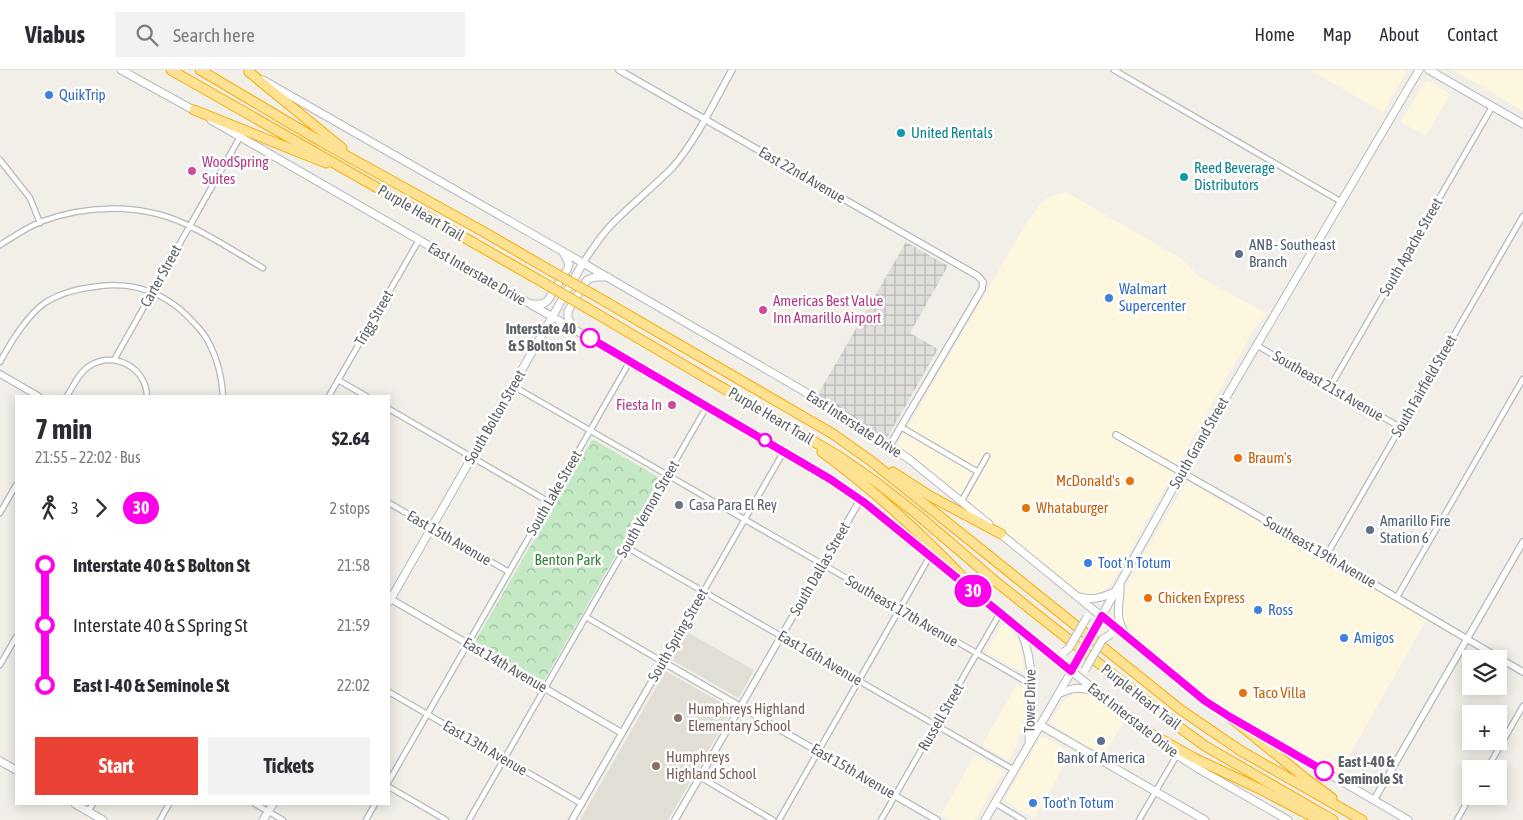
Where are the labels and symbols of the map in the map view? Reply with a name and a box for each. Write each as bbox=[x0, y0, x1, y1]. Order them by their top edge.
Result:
place label: QuikTrip bbox=[59, 86, 106, 103]
marker: QuikTrip bbox=[43, 89, 55, 101]
place label: United Rentals bbox=[911, 124, 993, 141]
marker: United Rentals bbox=[895, 127, 907, 139]
street label: East 22nd Avenue bbox=[756, 143, 849, 206]
place label: WoodSpring Suites bbox=[202, 153, 269, 187]
place label: Reed Beverage Distributors bbox=[1194, 159, 1275, 193]
marker: WoodSpring Suites bbox=[186, 165, 198, 177]
marker: Reed Beverage Distributors bbox=[1178, 171, 1190, 183]
street label: Purple Heart Trail bbox=[375, 181, 467, 244]
street label: South Apache Street bbox=[1376, 195, 1445, 299]
place label: ANB - Southeast Branch bbox=[1249, 236, 1336, 270]
street label: East Interstate Drive bbox=[425, 239, 529, 309]
street label: Carter Street bbox=[137, 242, 185, 310]
marker: ANB - Southeast Branch bbox=[1233, 248, 1245, 260]
place label: Walmart Supercenter bbox=[1119, 280, 1187, 314]
street label: Trigg Street bbox=[351, 287, 396, 348]
place label: Americas Best Value Inn Amarillo Airport bbox=[773, 292, 883, 326]
marker: Walmart Supercenter bbox=[1103, 292, 1115, 304]
marker: Americas Best Value Inn Amarillo Airport bbox=[757, 304, 769, 316]
place label: Interstate 40 & S Bolton St bbox=[506, 320, 577, 354]
marker: Interstate 40 & S Bolton St bbox=[580, 328, 600, 348]
street label: South Fairfield Street bbox=[1387, 332, 1460, 440]
street label: Southeast 21st Avenue bbox=[1270, 347, 1387, 424]
street label: South Bolton Street bbox=[461, 367, 528, 467]
street label: Purple Heart Trail bbox=[726, 384, 817, 448]
street label: East Interstate Drive bbox=[803, 386, 905, 461]
street label: South Grand Street bbox=[1166, 394, 1232, 491]
place label: Fiesta In bbox=[616, 396, 662, 413]
marker: Fiesta In bbox=[666, 399, 678, 411]
unlabelled marker bbox=[758, 433, 772, 447]
street label: South Lake Street bbox=[522, 447, 585, 538]
place label: Braum's bbox=[1248, 449, 1292, 466]
marker: Braum's bbox=[1232, 452, 1244, 464]
street label: South Vernon Street bbox=[613, 457, 682, 560]
place label: McDonald's bbox=[1056, 472, 1120, 489]
marker: McDonald's bbox=[1124, 475, 1136, 487]
place label: Casa Para El Rey bbox=[689, 496, 777, 513]
marker: Casa Para El Rey bbox=[673, 499, 685, 511]
place label: Whataburger bbox=[1036, 499, 1109, 516]
marker: Whataburger bbox=[1020, 502, 1032, 514]
street label: East 15th Avenue bbox=[404, 507, 494, 569]
street label: Southeast 19th Avenue bbox=[1261, 512, 1380, 591]
place label: Amarillo Fire Station 6 bbox=[1380, 512, 1451, 546]
street label: South Dallas Street bbox=[786, 519, 853, 618]
marker: Amarillo Fire Station 6 bbox=[1364, 524, 1376, 536]
park label: Benton Park bbox=[535, 551, 602, 568]
place label: Toot 'n Totum bbox=[1098, 554, 1171, 571]
marker: Toot 'n Totum bbox=[1082, 557, 1094, 569]
street label: Southeast 17th Avenue bbox=[843, 571, 962, 650]
line badge: 30 bbox=[950, 575, 996, 607]
street label: South Spring Street bbox=[644, 585, 711, 684]
place label: Chicken Express bbox=[1158, 589, 1245, 606]
marker: Chicken Express bbox=[1142, 592, 1154, 604]
place label: Ross bbox=[1268, 601, 1293, 618]
marker: Ross bbox=[1252, 604, 1264, 616]
street label: East 16th Avenue bbox=[775, 627, 865, 689]
place label: Amigos bbox=[1354, 629, 1394, 646]
marker: Amigos bbox=[1338, 632, 1350, 644]
street label: East 14th Avenue bbox=[460, 634, 550, 696]
street label: Purple Heart Trail bbox=[1098, 660, 1184, 733]
street label: Tower Drive bbox=[1020, 669, 1039, 733]
street label: East Interstate Drive bbox=[1085, 679, 1182, 760]
street label: Russell Street bbox=[914, 680, 967, 754]
place label: Taco Villa bbox=[1253, 684, 1306, 701]
marker: Taco Villa bbox=[1237, 687, 1249, 699]
place label: Humphreys Highland Elementary School bbox=[688, 700, 805, 734]
marker: Humphreys Highland Elementary School bbox=[672, 712, 684, 724]
street label: East 13th Avenue bbox=[440, 717, 530, 779]
marker: Bank of America bbox=[1095, 735, 1107, 747]
street label: East 15th Avenue bbox=[808, 740, 898, 802]
place label: Humphreys Highland School bbox=[666, 748, 757, 782]
place label: Bank of America bbox=[1057, 749, 1145, 766]
place label: East I-40 & Seminole St bbox=[1338, 753, 1404, 787]
marker: Humphreys Highland School bbox=[650, 760, 662, 772]
marker: East I-40 & Seminole St bbox=[1314, 761, 1334, 781]
place label: Toot'n Totum bbox=[1043, 794, 1114, 811]
marker: Toot'n Totum bbox=[1027, 797, 1039, 809]

